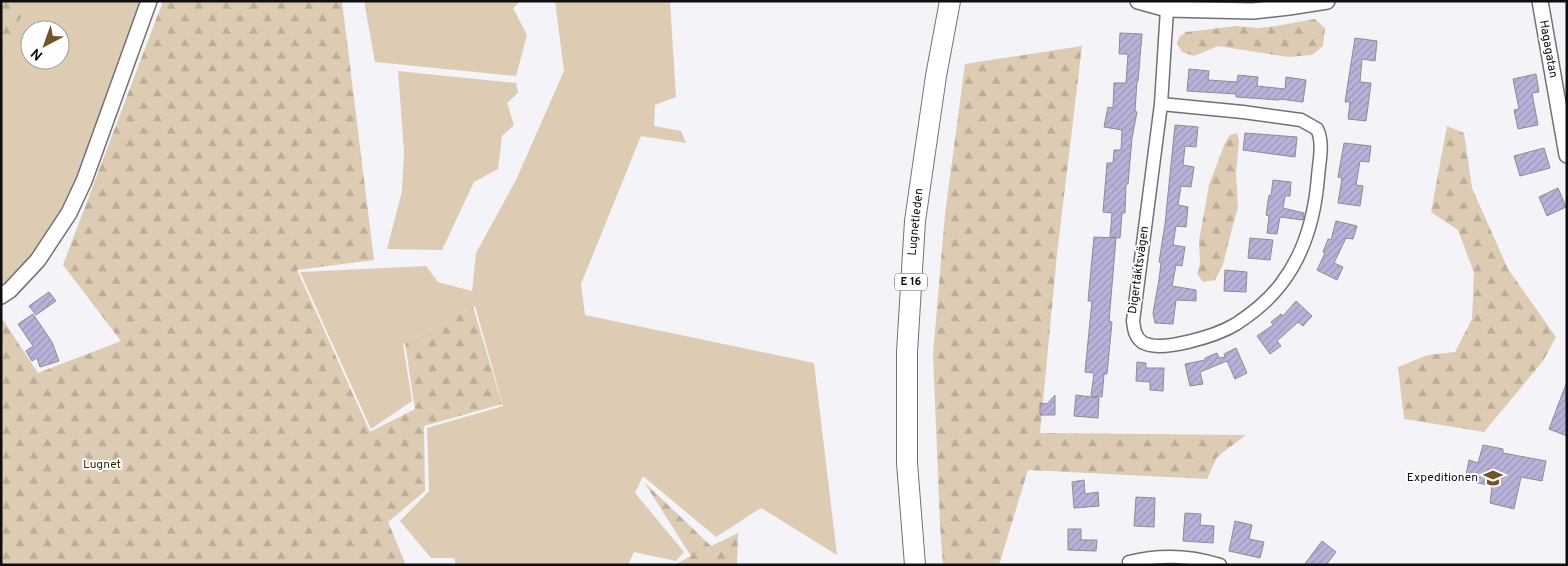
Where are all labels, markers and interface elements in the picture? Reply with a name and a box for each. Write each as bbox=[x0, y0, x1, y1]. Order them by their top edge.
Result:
street label: Hagagatan bbox=[1535, 19, 1561, 79]
north arrow bbox=[20, 20, 70, 70]
text: N bbox=[28, 44, 47, 63]
street label: Lugnetleden bbox=[905, 187, 927, 257]
street label: Digertäktsvägen bbox=[1125, 225, 1153, 315]
road number: E 16 bbox=[895, 274, 927, 290]
park label: Lugnet bbox=[83, 457, 121, 473]
school or university icon: Expeditionen bbox=[1482, 467, 1504, 489]
place label: Expeditionen bbox=[1407, 470, 1478, 486]

